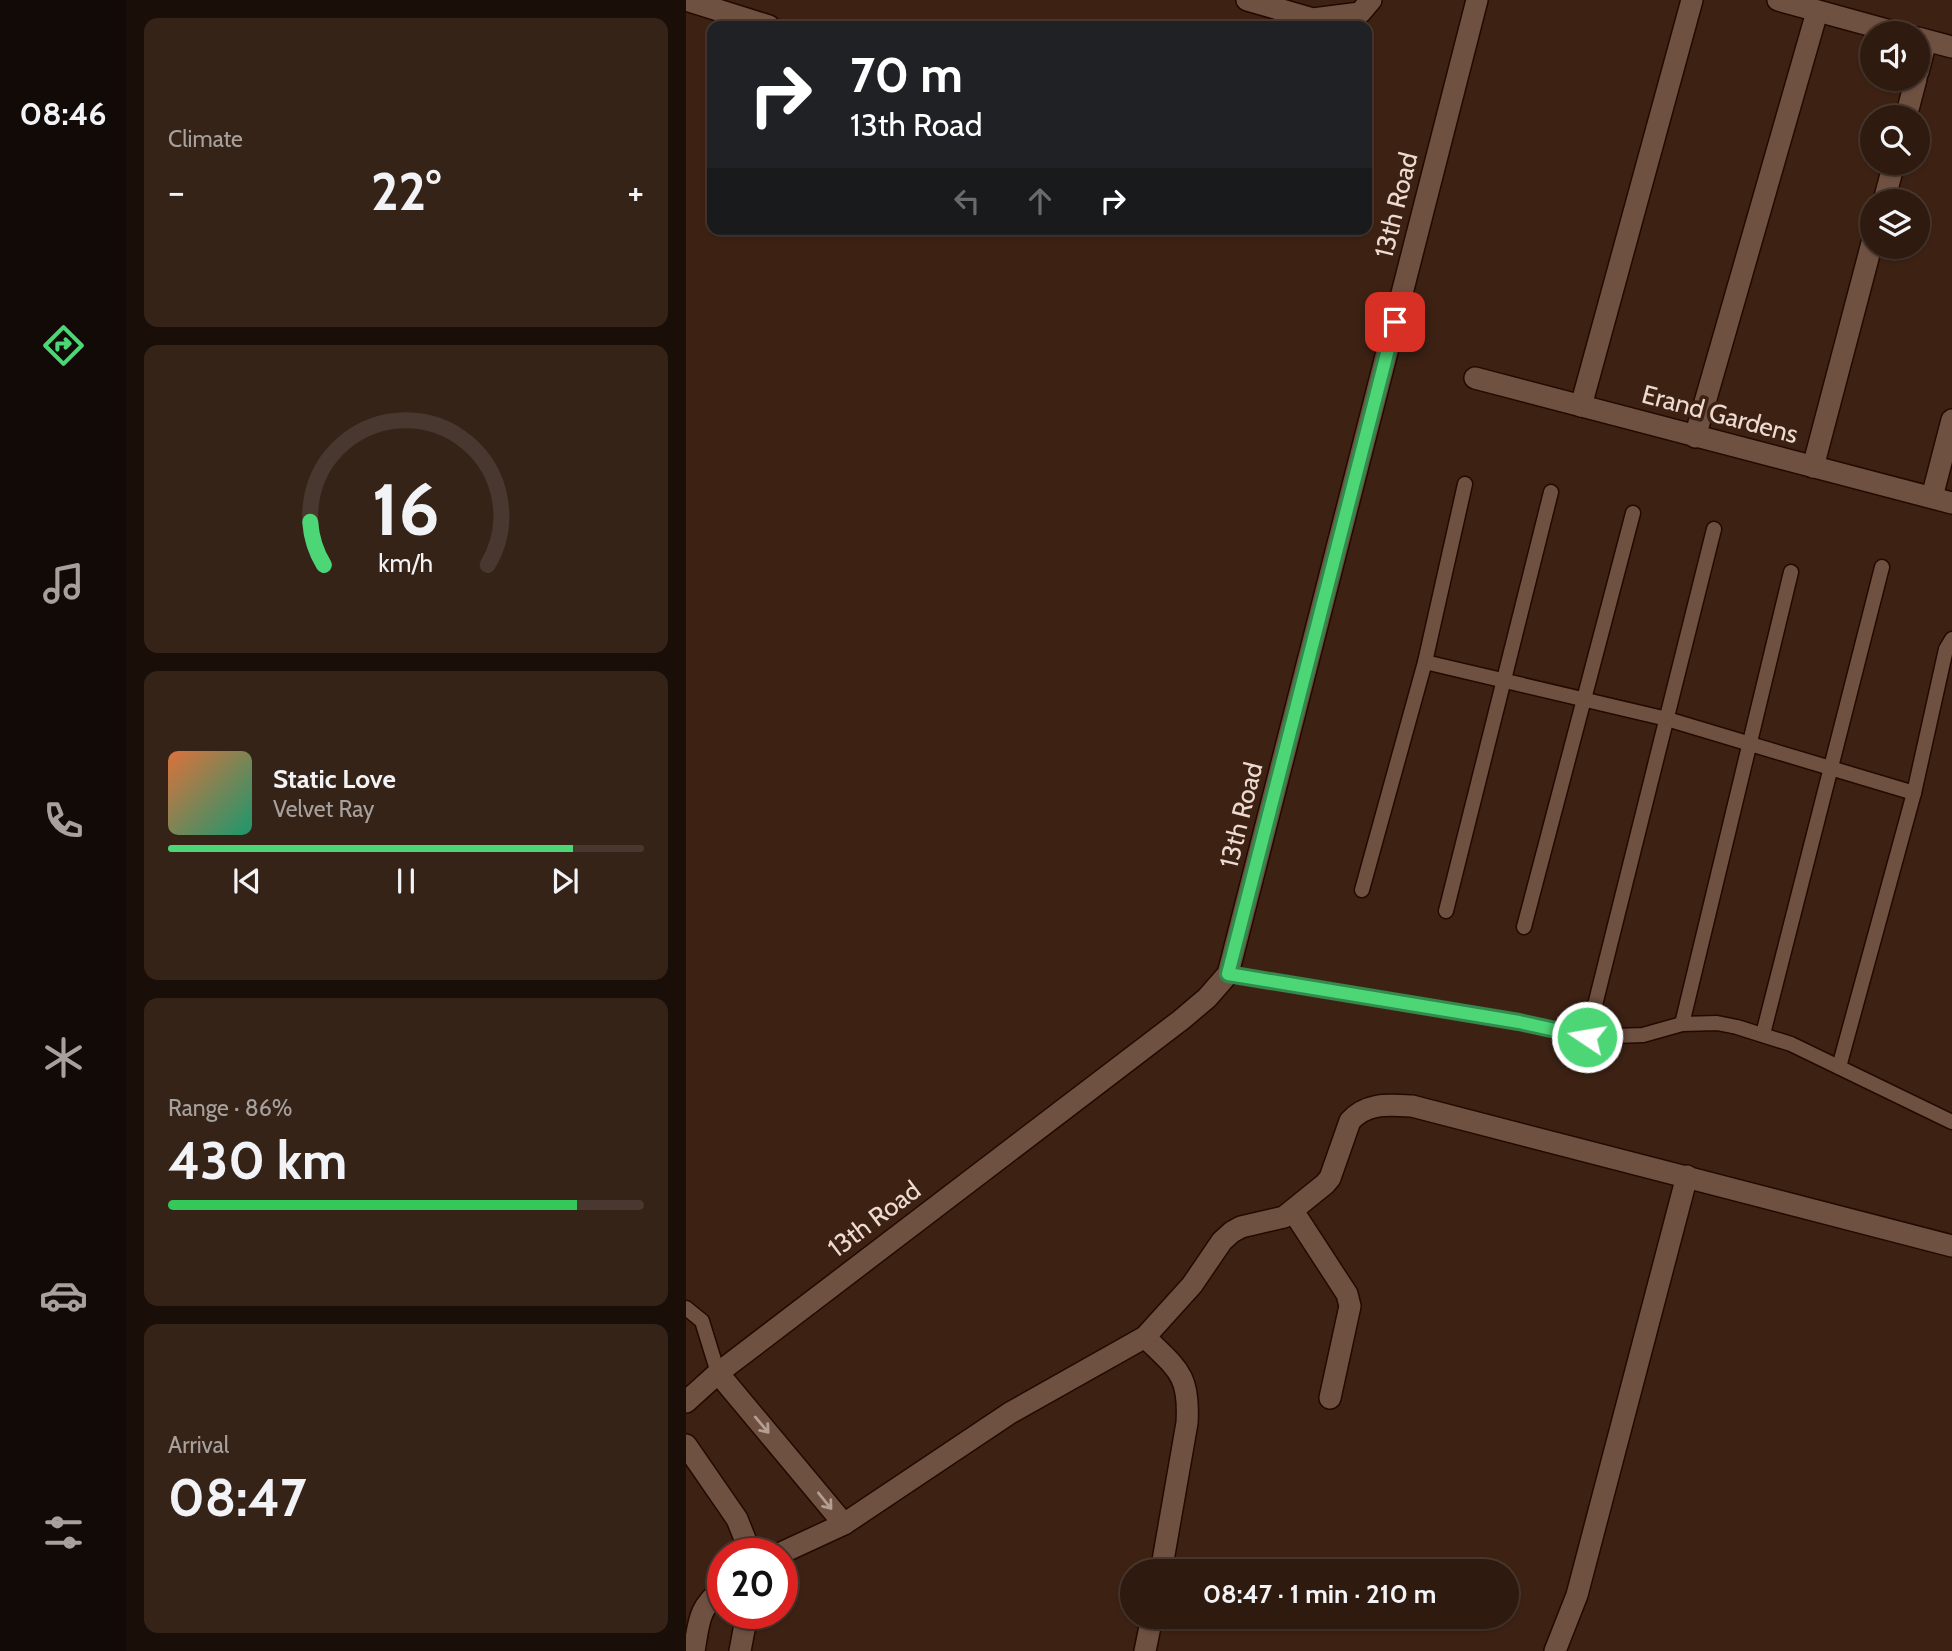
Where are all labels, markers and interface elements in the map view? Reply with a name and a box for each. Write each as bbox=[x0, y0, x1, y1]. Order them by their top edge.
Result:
map controls bbox=[1860, 21, 1930, 259]
button: sound bbox=[1860, 21, 1930, 91]
text: 70 m bbox=[850, 45, 963, 104]
icon: right bbox=[735, 49, 826, 140]
text: 08:46 bbox=[20, 94, 106, 133]
text: 13th Road bbox=[850, 105, 982, 144]
button: search bbox=[1860, 105, 1930, 175]
text: Climate bbox=[168, 125, 243, 153]
street label: 13th Road bbox=[1367, 149, 1425, 261]
text: 22° bbox=[371, 160, 441, 223]
text: − bbox=[168, 168, 185, 215]
text: + bbox=[627, 168, 644, 215]
icon: left bbox=[948, 182, 986, 220]
icon: ahead bbox=[1021, 182, 1059, 220]
icon: right bbox=[1094, 182, 1132, 220]
button: layers bbox=[1860, 189, 1930, 259]
pin bbox=[1365, 292, 1425, 352]
icon: arrive bbox=[1376, 303, 1414, 341]
icon: directions bbox=[39, 321, 88, 370]
street label: Erand Gardens bbox=[1638, 378, 1802, 450]
text: 16 bbox=[372, 465, 440, 553]
text: km/h bbox=[379, 548, 433, 578]
icon: music bbox=[39, 559, 88, 608]
street label: 13th Road bbox=[1212, 759, 1270, 871]
text: Static Love bbox=[273, 763, 396, 795]
text: Velvet Ray bbox=[273, 795, 374, 823]
icon: phone bbox=[39, 796, 88, 845]
icon: previous bbox=[228, 862, 266, 900]
icon: pause bbox=[387, 862, 425, 900]
icon: next bbox=[546, 862, 584, 900]
position arrow bbox=[1550, 1000, 1624, 1074]
icon: climate bbox=[39, 1033, 88, 1082]
text: Range · 86% bbox=[168, 1094, 292, 1122]
text: 430 km bbox=[168, 1129, 347, 1192]
street label: 13th Road bbox=[821, 1174, 927, 1264]
icon: car bbox=[39, 1271, 88, 1320]
one-way arrow bbox=[755, 1416, 770, 1434]
text: Arrival bbox=[168, 1431, 229, 1459]
text: 08:47 bbox=[168, 1466, 306, 1529]
one-way arrow bbox=[818, 1491, 833, 1509]
icon: filters bbox=[39, 1508, 88, 1557]
speed limit sign: 20 bbox=[707, 1538, 798, 1629]
text: 08:47 · 1 min · 210 m bbox=[1203, 1578, 1436, 1610]

